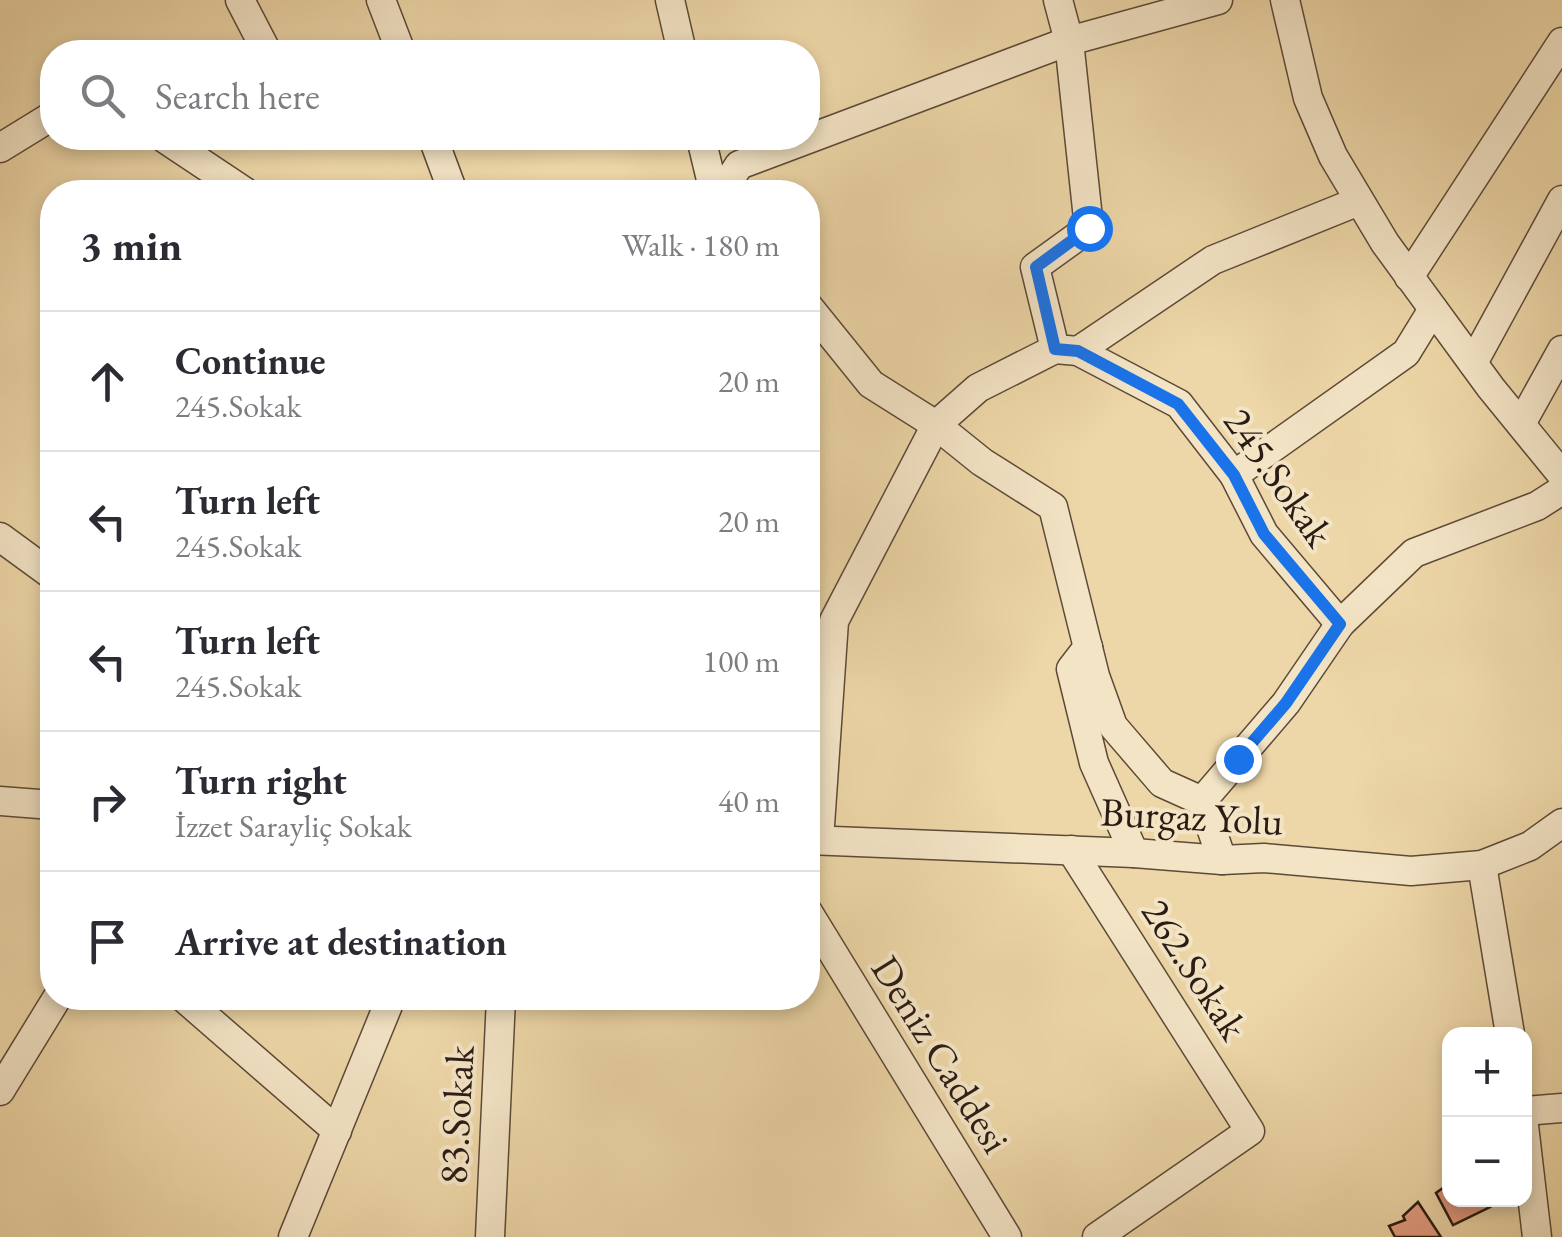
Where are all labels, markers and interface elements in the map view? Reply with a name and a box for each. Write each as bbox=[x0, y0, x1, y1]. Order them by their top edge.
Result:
search box bbox=[40, 40, 820, 150]
icon: search bbox=[75, 68, 130, 123]
text: Search here bbox=[155, 71, 320, 120]
route start bbox=[1067, 206, 1113, 252]
text: 3 min bbox=[80, 218, 182, 273]
text: Walk · 180 m bbox=[622, 224, 780, 266]
text: Continue bbox=[175, 336, 326, 385]
icon: ahead bbox=[80, 354, 135, 409]
text: 20 m bbox=[718, 360, 780, 402]
text: 245.Sokak bbox=[175, 385, 301, 427]
street label: 245.Sokak bbox=[1212, 397, 1346, 558]
text: Turn left bbox=[175, 476, 320, 525]
icon: left bbox=[80, 494, 135, 549]
text: 20 m bbox=[718, 500, 780, 542]
text: 245.Sokak bbox=[175, 525, 301, 567]
text: Turn left bbox=[175, 616, 320, 665]
icon: left bbox=[80, 634, 135, 689]
text: 100 m bbox=[703, 640, 780, 682]
text: 245.Sokak bbox=[175, 665, 301, 707]
route end bbox=[1216, 737, 1262, 783]
text: Turn right bbox=[175, 756, 347, 805]
icon: right bbox=[80, 774, 135, 829]
text: 40 m bbox=[718, 780, 780, 822]
street label: Burgaz Yolu bbox=[1099, 785, 1285, 847]
text: İzzet Sarayliç Sokak bbox=[175, 805, 412, 847]
street label: 262.Sokak bbox=[1130, 889, 1261, 1050]
icon: arrive bbox=[80, 914, 135, 969]
text: Arrive at destination bbox=[175, 917, 507, 966]
street label: Deniz Caddesi bbox=[860, 946, 1022, 1162]
map controls bbox=[1442, 1027, 1532, 1207]
button: + bbox=[1442, 1027, 1532, 1117]
street label: 83.Sokak bbox=[426, 1043, 486, 1186]
button: − bbox=[1442, 1117, 1532, 1207]

